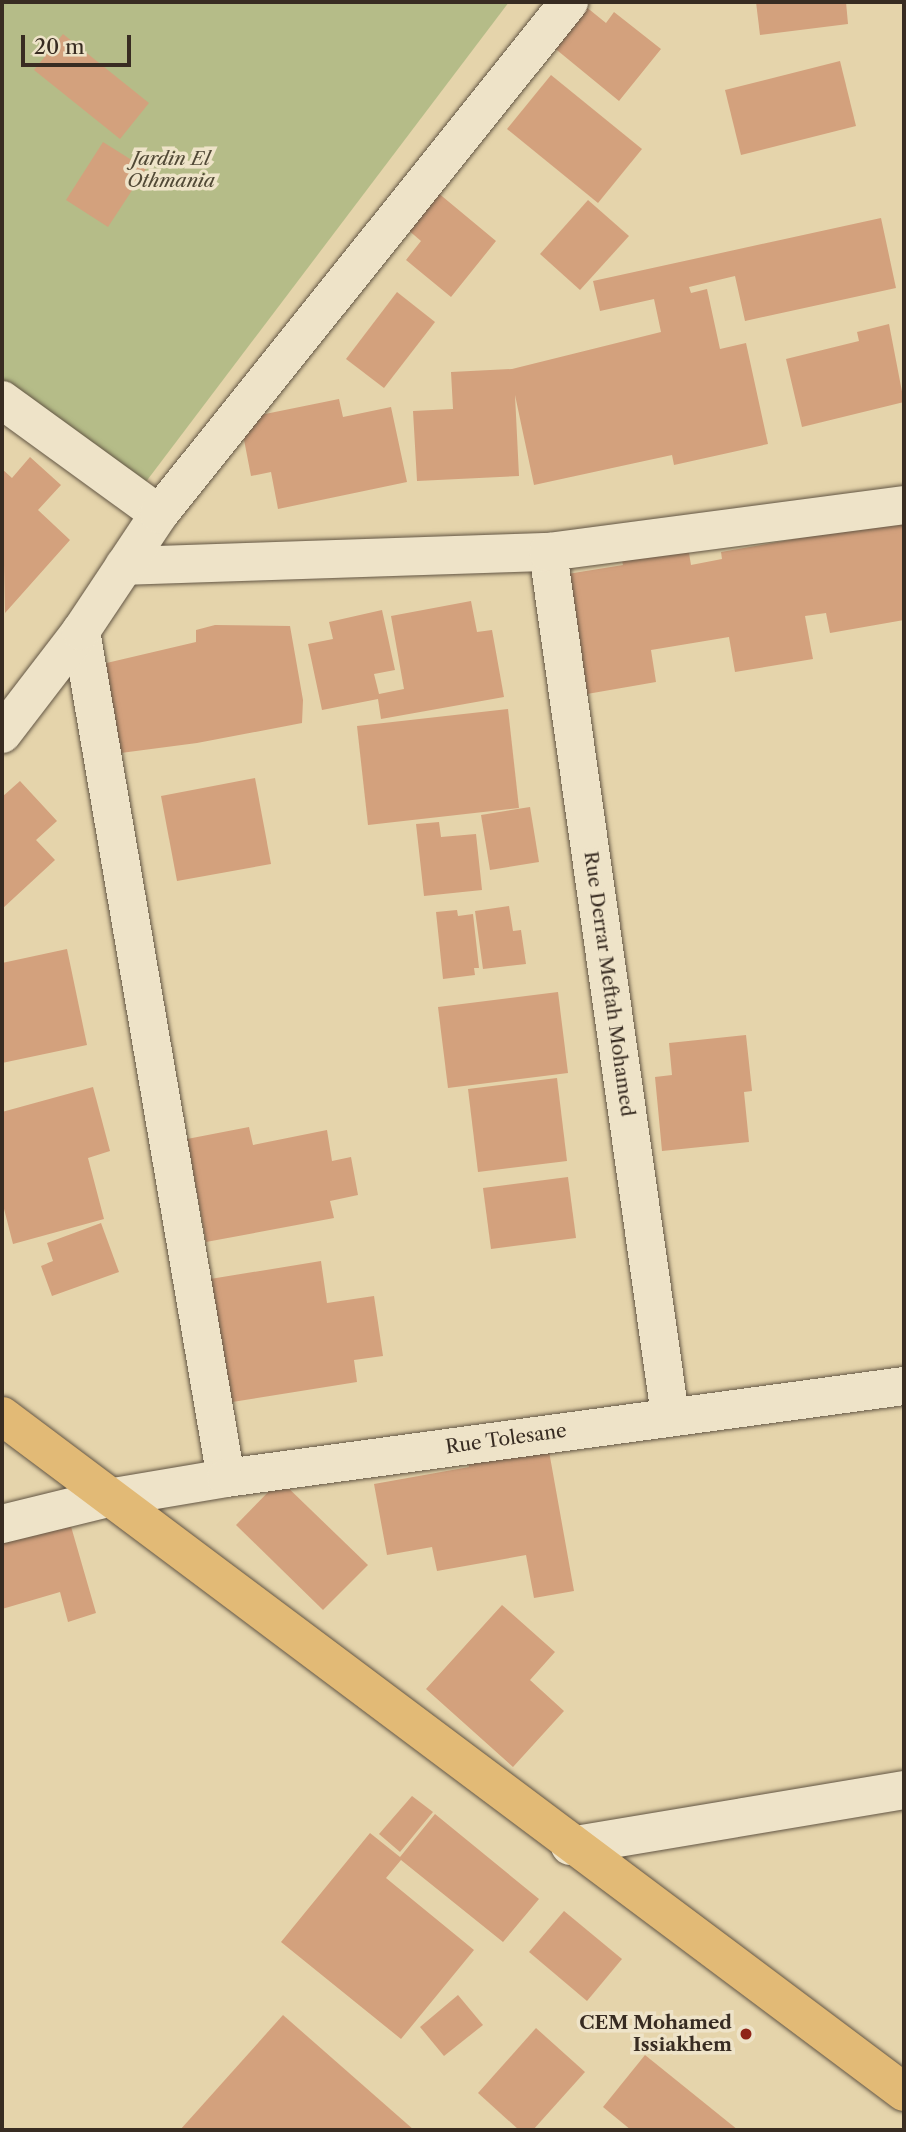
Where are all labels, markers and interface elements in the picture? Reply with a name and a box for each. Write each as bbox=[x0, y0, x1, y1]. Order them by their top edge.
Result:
scale bar bbox=[24, 21, 135, 65]
text: 20 m bbox=[34, 34, 85, 59]
park label: Jardin El Othmania bbox=[127, 148, 215, 192]
street label: Rue Derrar Meftah Mohamed bbox=[579, 850, 639, 1118]
street label: Rue Tolesane bbox=[444, 1419, 568, 1459]
place label: CEM Mohamed Issiakhem bbox=[579, 2012, 732, 2056]
marker: CEM Mohamed Issiakhem bbox=[738, 2026, 754, 2042]

